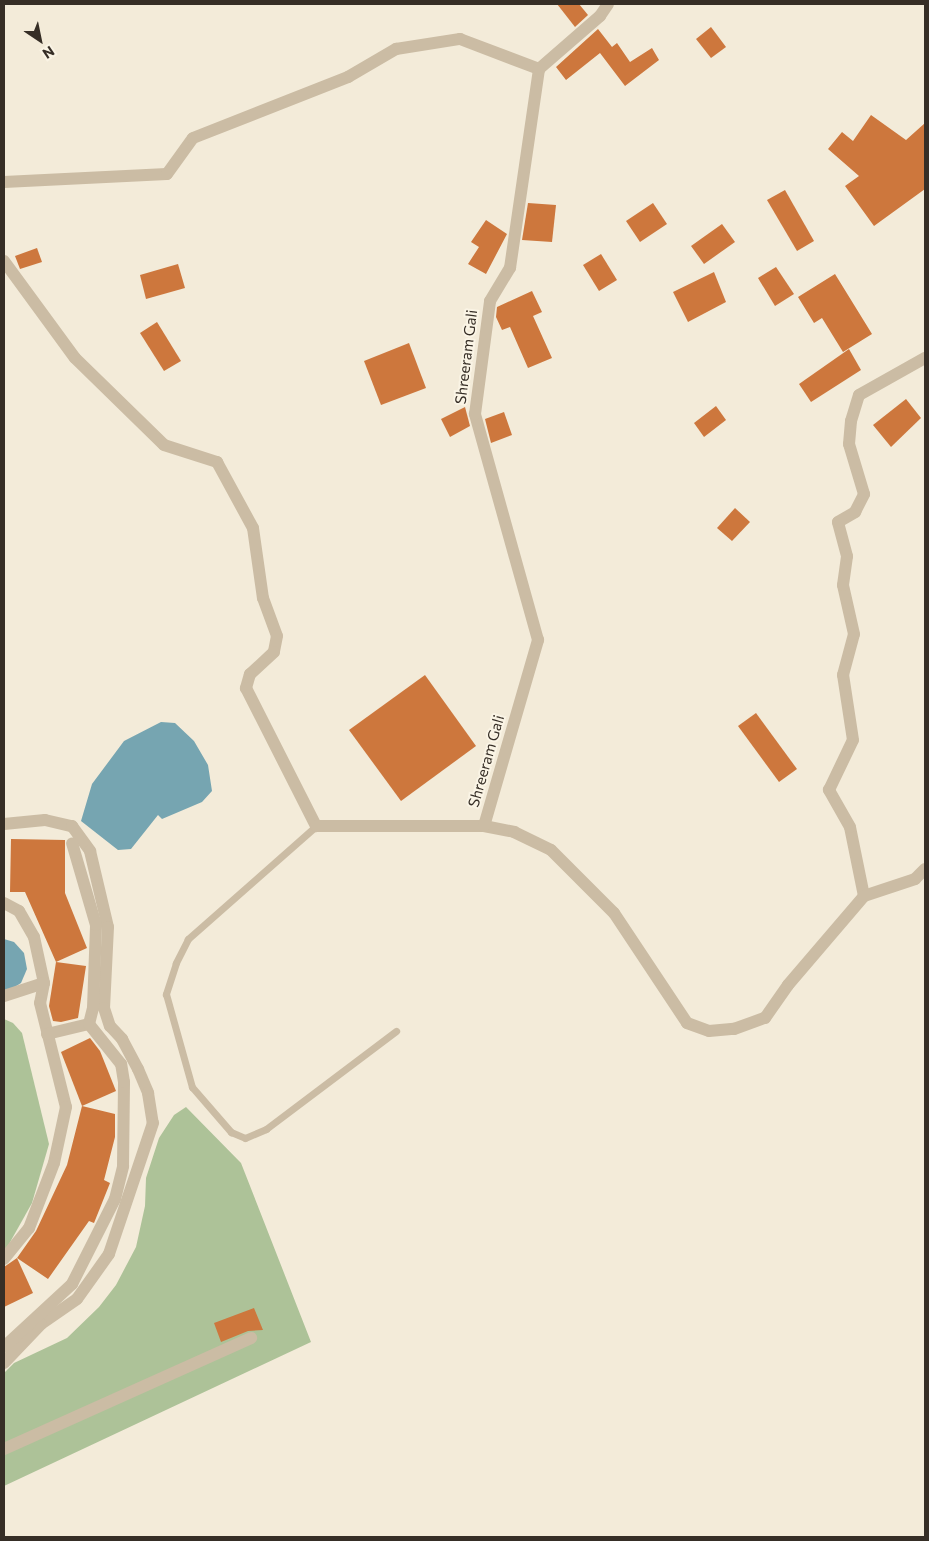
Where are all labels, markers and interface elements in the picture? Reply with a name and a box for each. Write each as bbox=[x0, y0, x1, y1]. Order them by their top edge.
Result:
north arrow bbox=[15, 15, 65, 65]
text: N bbox=[40, 43, 58, 63]
street label: Shreeram Gali bbox=[451, 309, 481, 405]
street label: Shreeram Gali bbox=[464, 713, 508, 809]

